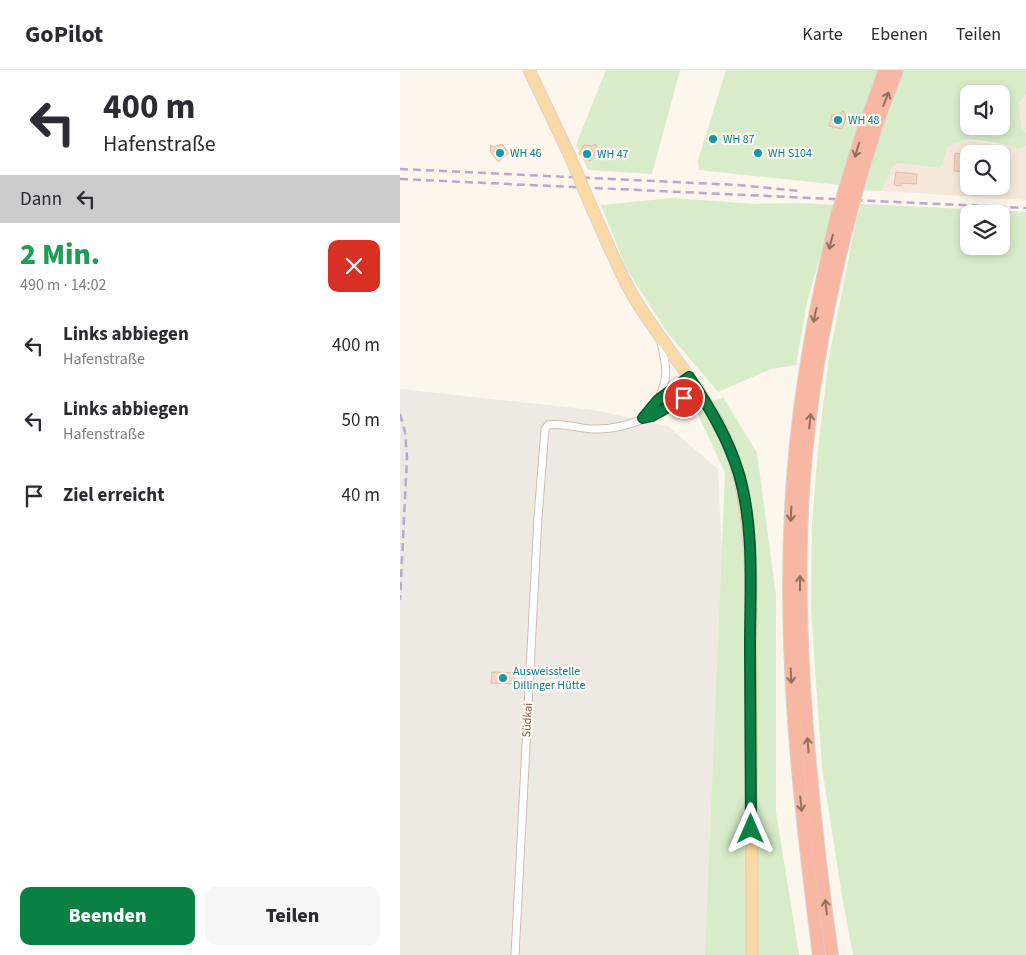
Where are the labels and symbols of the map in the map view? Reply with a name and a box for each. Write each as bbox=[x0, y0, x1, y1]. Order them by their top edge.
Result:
one-way arrow bbox=[882, 92, 891, 107]
place label: WH 48 bbox=[848, 112, 880, 129]
marker: WH 48 bbox=[832, 114, 844, 126]
place label: WH 87 bbox=[723, 131, 755, 148]
marker: WH 87 bbox=[707, 133, 719, 145]
one-way arrow bbox=[852, 142, 861, 157]
place label: WH 46 bbox=[510, 145, 542, 162]
place label: WH S104 bbox=[768, 145, 812, 162]
place label: WH 47 bbox=[597, 146, 629, 163]
marker: WH 46 bbox=[494, 147, 506, 159]
marker: WH S104 bbox=[752, 147, 764, 159]
marker: WH 47 bbox=[581, 148, 593, 160]
one-way arrow bbox=[826, 233, 835, 249]
one-way arrow bbox=[810, 307, 819, 323]
pin bbox=[663, 377, 705, 419]
one-way arrow bbox=[805, 413, 815, 429]
one-way arrow bbox=[786, 506, 795, 522]
one-way arrow bbox=[795, 575, 805, 592]
place label: Ausweisstelle Dillinger Hütte bbox=[513, 663, 585, 694]
one-way arrow bbox=[786, 668, 795, 684]
marker: Ausweisstelle Dillinger Hütte bbox=[497, 672, 509, 684]
street label: Südkai bbox=[518, 702, 537, 738]
one-way arrow bbox=[804, 737, 813, 753]
one-way arrow bbox=[796, 796, 805, 812]
position arrow bbox=[724, 802, 776, 854]
one-way arrow bbox=[821, 899, 831, 915]

